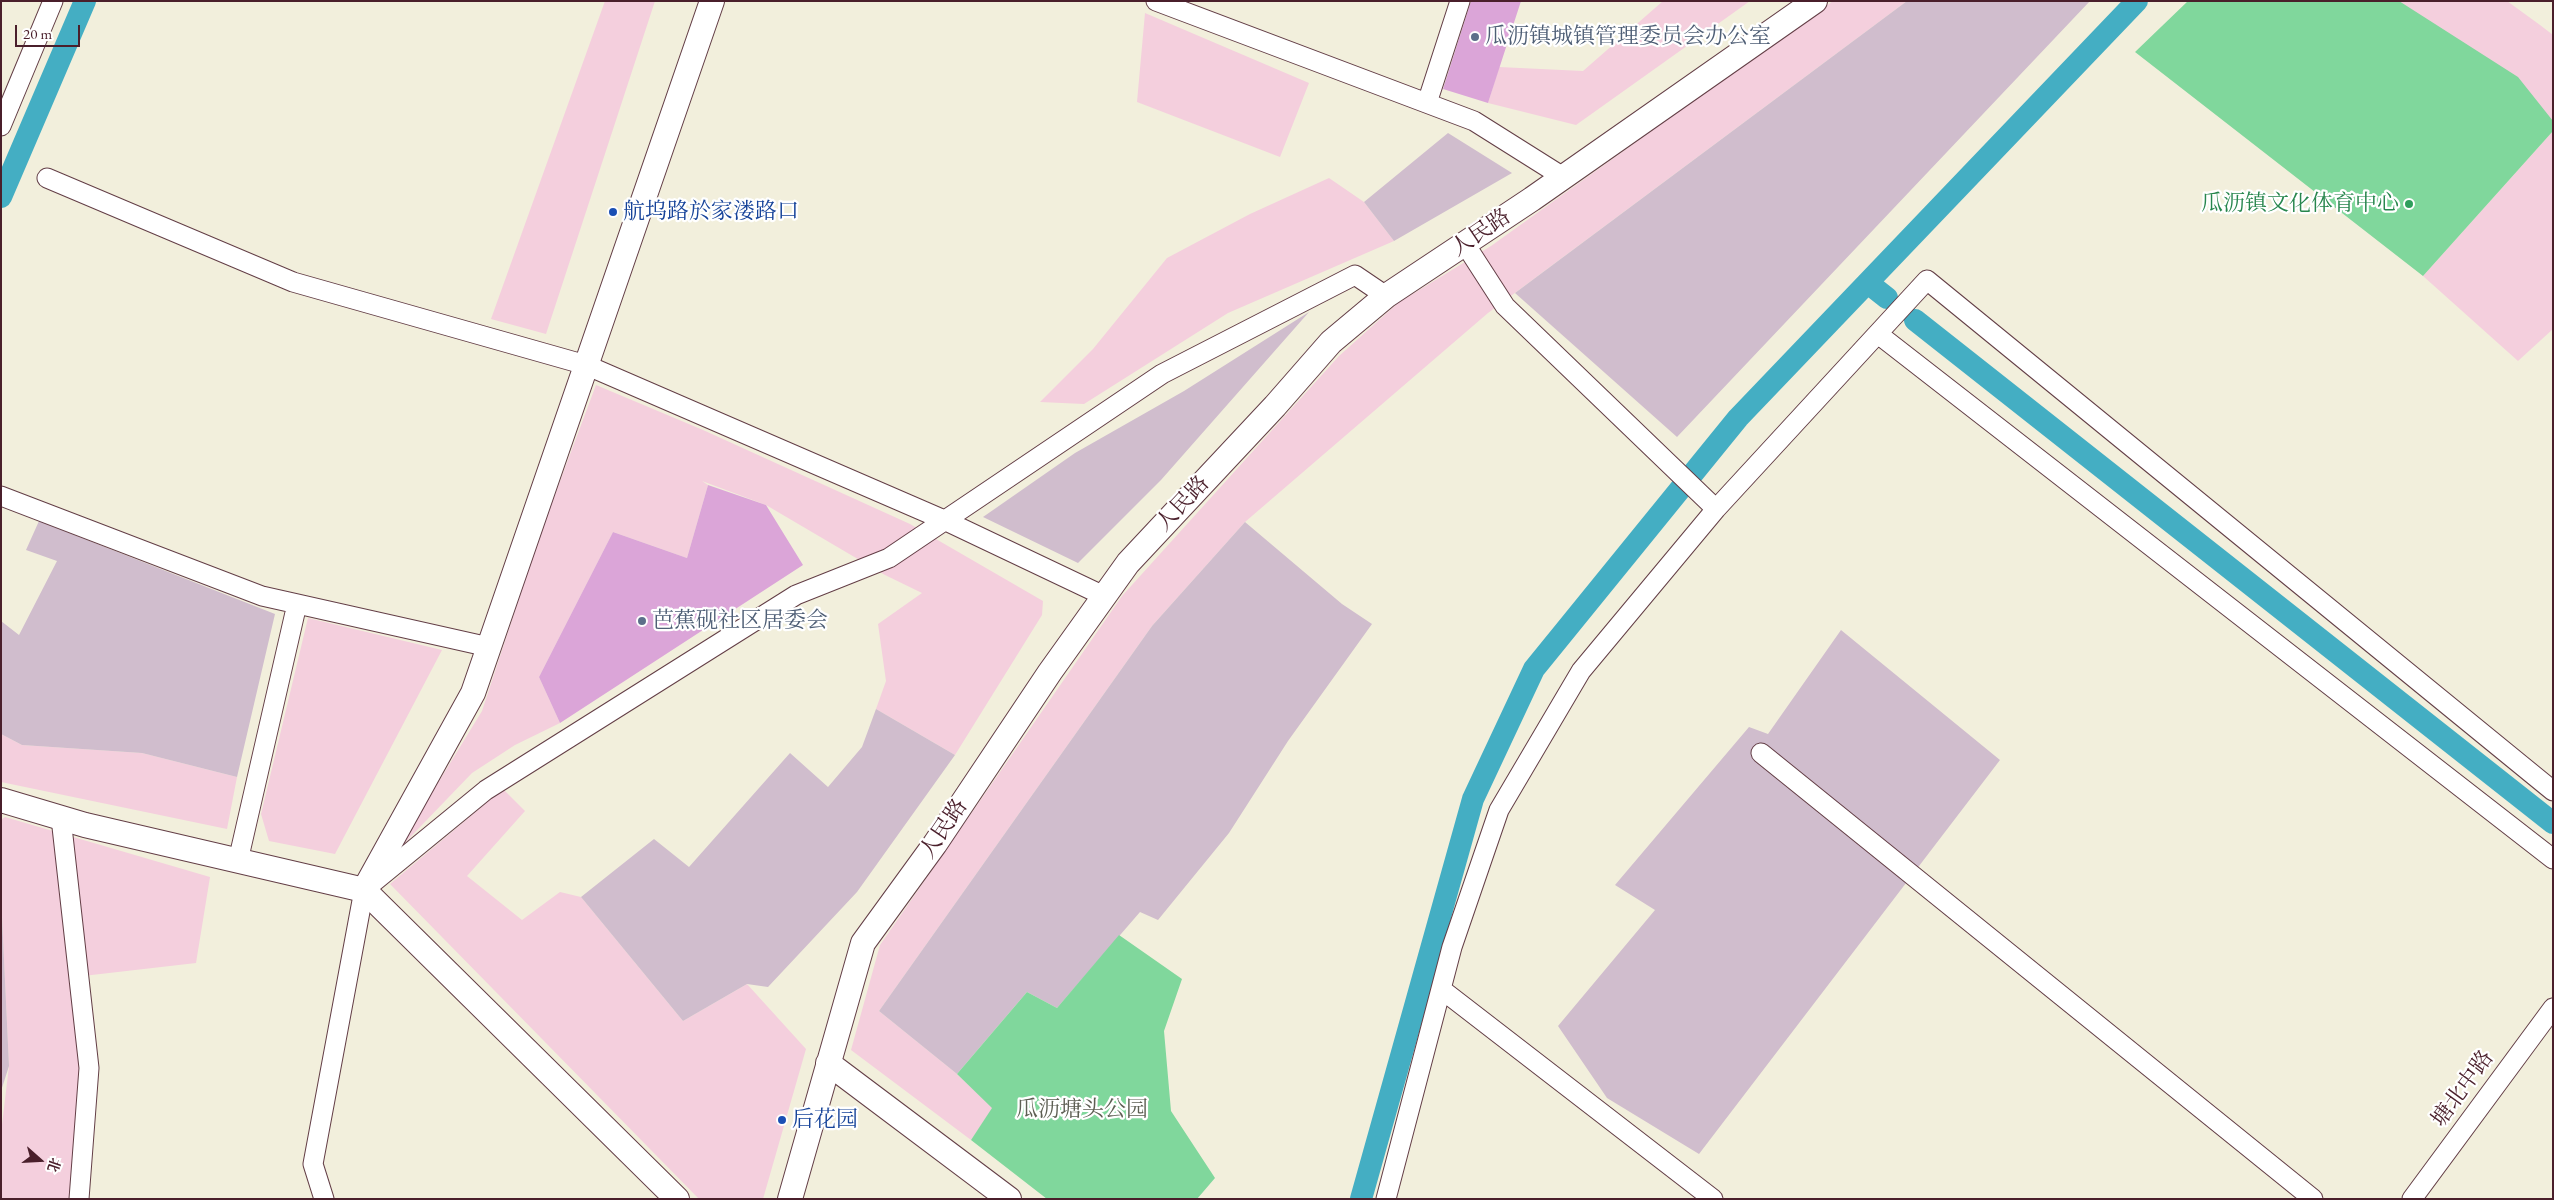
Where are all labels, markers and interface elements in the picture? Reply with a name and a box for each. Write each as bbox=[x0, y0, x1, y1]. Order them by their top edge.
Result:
scale bar bbox=[18, 15, 82, 47]
text: 20 m bbox=[23, 24, 52, 43]
place label: 瓜沥镇城镇管理委员会办公室 bbox=[1485, 24, 1771, 50]
marker: 瓜沥镇城镇管理委员会办公室 bbox=[1469, 31, 1481, 43]
place label: 瓜沥镇文化体育中心 bbox=[2201, 191, 2399, 217]
marker: 瓜沥镇文化体育中心 bbox=[2403, 198, 2415, 210]
place label: 航坞路於家溇路口 bbox=[623, 199, 799, 225]
street label: 人民路 bbox=[1446, 204, 1516, 262]
marker: 航坞路於家溇路口 bbox=[607, 206, 619, 218]
street label: 人民路 bbox=[1151, 471, 1215, 537]
place label: 芭蕉砚社区居委会 bbox=[652, 608, 828, 634]
marker: 芭蕉砚社区居委会 bbox=[636, 615, 648, 627]
street label: 人民路 bbox=[915, 794, 973, 864]
street label: 塘北中路 bbox=[2426, 1046, 2500, 1132]
park label: 瓜沥塘头公园 bbox=[1016, 1097, 1148, 1123]
place label: 后花园 bbox=[792, 1107, 858, 1133]
marker: 后花园 bbox=[776, 1114, 788, 1126]
north arrow bbox=[15, 1135, 65, 1185]
text: 北 bbox=[43, 1155, 65, 1174]

